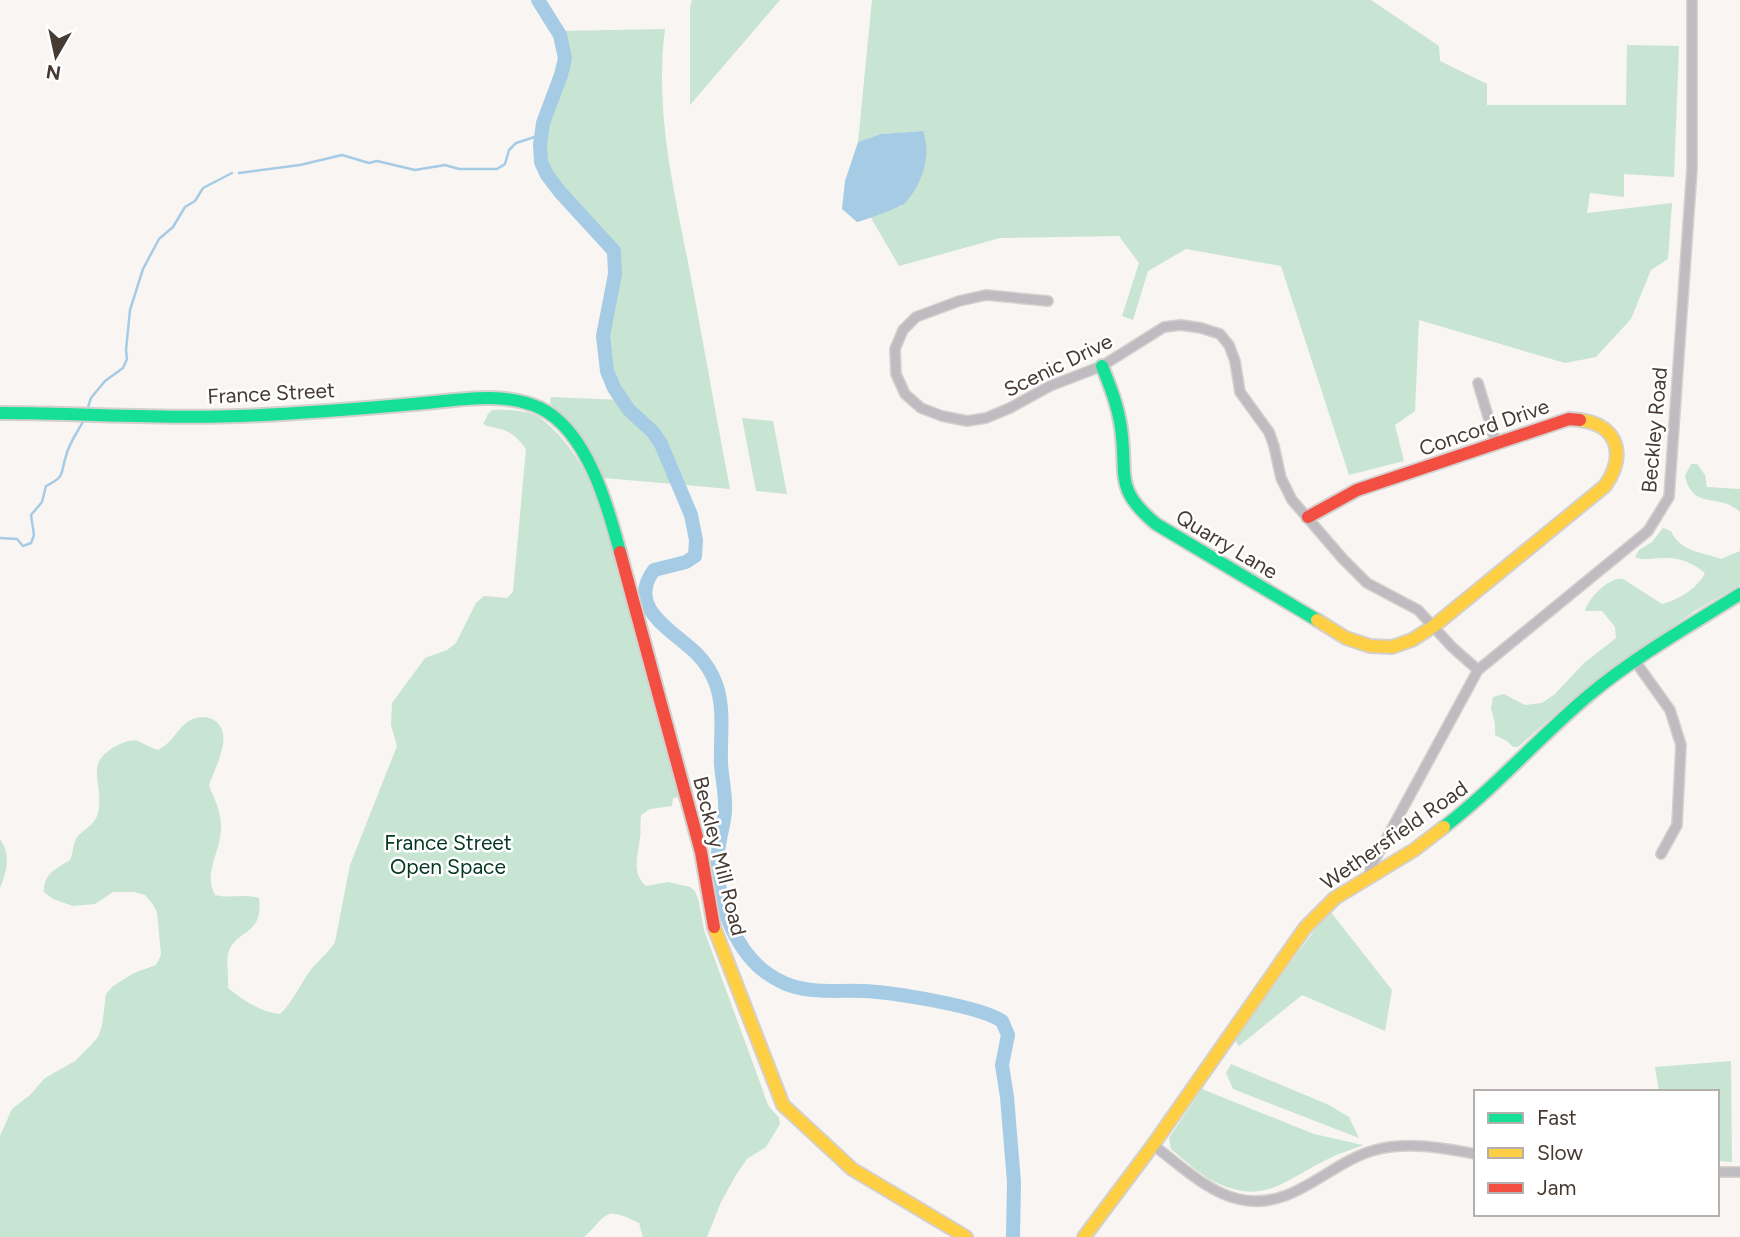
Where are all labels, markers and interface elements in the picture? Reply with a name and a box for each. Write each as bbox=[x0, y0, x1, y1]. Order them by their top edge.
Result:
north arrow bbox=[21, 21, 91, 91]
text: N bbox=[44, 60, 62, 85]
street label: Scenic Drive bbox=[1000, 328, 1116, 402]
street label: Beckley Road bbox=[1636, 366, 1672, 494]
street label: France Street bbox=[207, 377, 335, 409]
street label: Concord Drive bbox=[1416, 393, 1552, 461]
street label: Quarry Lane bbox=[1172, 504, 1282, 584]
street label: Beckley Mill Road bbox=[688, 774, 752, 938]
street label: Wethersfield Road bbox=[1316, 775, 1472, 895]
park label: France Street Open Space bbox=[384, 830, 512, 879]
legend bbox=[1474, 1090, 1719, 1216]
text: Fast bbox=[1537, 1105, 1577, 1130]
text: Slow bbox=[1537, 1140, 1583, 1165]
text: Jam bbox=[1537, 1175, 1576, 1200]

